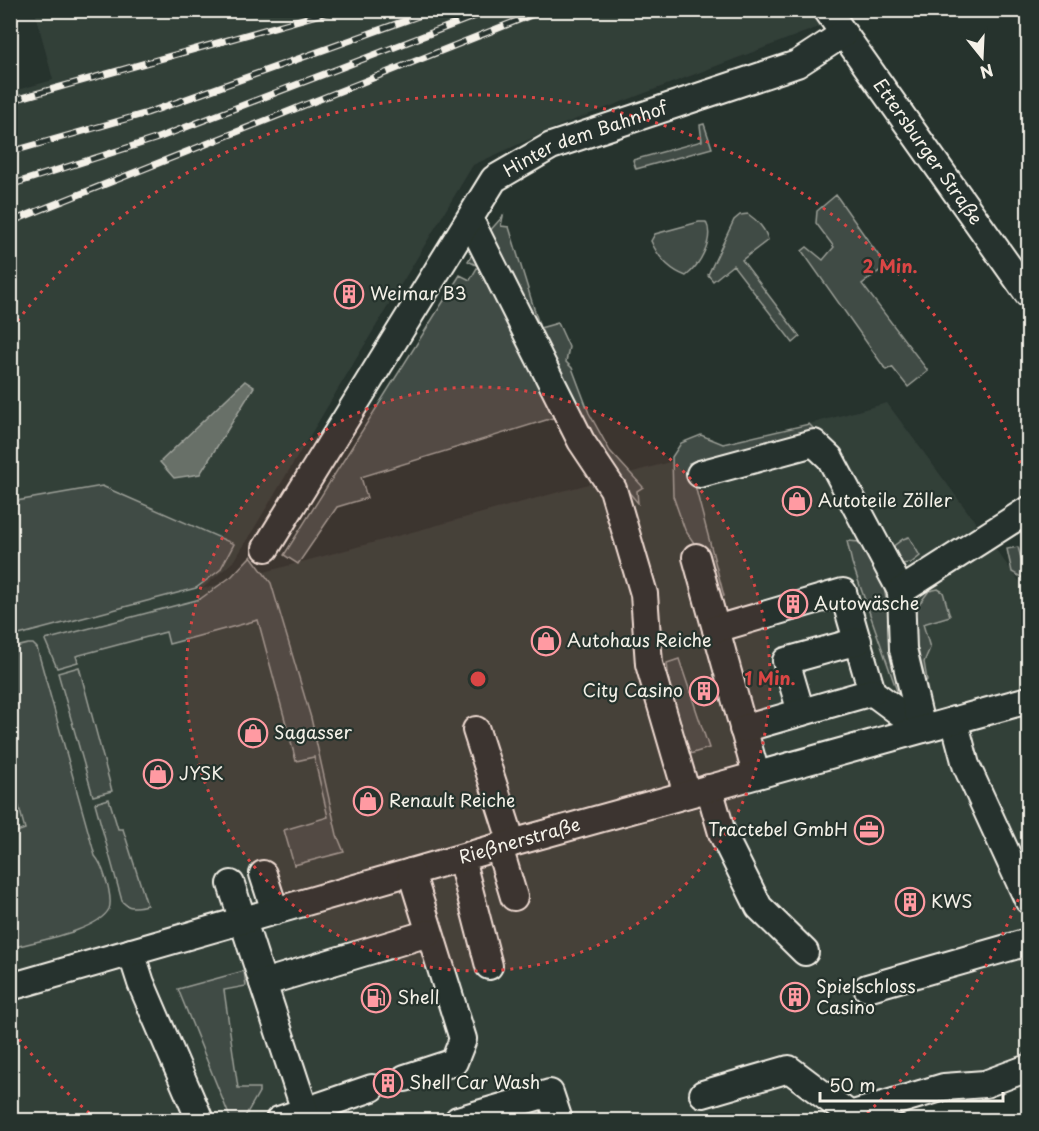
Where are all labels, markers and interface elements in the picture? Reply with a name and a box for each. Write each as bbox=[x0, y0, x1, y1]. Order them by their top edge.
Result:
north arrow bbox=[952, 27, 1012, 87]
text: N bbox=[977, 59, 997, 86]
street label: Ettersburger Straße bbox=[868, 72, 990, 230]
street label: Hinter dem Bahnhof bbox=[498, 93, 672, 183]
text: 2 Min. bbox=[862, 252, 918, 279]
building icon: Weimar B3 bbox=[333, 278, 365, 310]
place label: Weimar B3 bbox=[370, 279, 467, 306]
shop icon: Autoteile Zöller bbox=[781, 485, 813, 517]
place label: Autoteile Zöller bbox=[818, 486, 953, 513]
building icon: Autowäsche bbox=[777, 588, 809, 620]
place label: Autowäsche bbox=[814, 589, 919, 616]
shop icon: Autohaus Reiche bbox=[530, 625, 562, 657]
place label: Autohaus Reiche bbox=[567, 626, 712, 653]
text: 1 Min. bbox=[744, 664, 796, 691]
centre of rings bbox=[468, 669, 488, 689]
building icon: City Casino bbox=[688, 675, 720, 707]
place label: City Casino bbox=[582, 676, 683, 703]
shop icon: Sagasser bbox=[237, 717, 269, 749]
place label: Sagasser bbox=[274, 718, 353, 745]
shop icon: JYSK bbox=[142, 758, 174, 790]
place label: JYSK bbox=[179, 759, 224, 786]
shop icon: Renault Reiche bbox=[352, 785, 384, 817]
place label: Renault Reiche bbox=[389, 786, 515, 813]
street label: Rießnerstraße bbox=[455, 810, 583, 870]
office icon: Tractebel GmbH bbox=[853, 814, 885, 846]
place label: Tractebel GmbH bbox=[708, 815, 848, 842]
building icon: KWS bbox=[894, 886, 926, 918]
place label: KWS bbox=[931, 887, 973, 914]
place label: Spielschloss Casino bbox=[816, 972, 916, 1020]
building icon: Spielschloss Casino bbox=[779, 981, 811, 1013]
fuel station icon: Shell bbox=[360, 982, 392, 1014]
place label: Shell bbox=[397, 983, 439, 1010]
scale bar bbox=[820, 1065, 1003, 1103]
building icon: Shell Car Wash bbox=[372, 1067, 404, 1099]
place label: Shell Car Wash bbox=[409, 1068, 540, 1095]
text: 50 m bbox=[829, 1071, 876, 1098]

